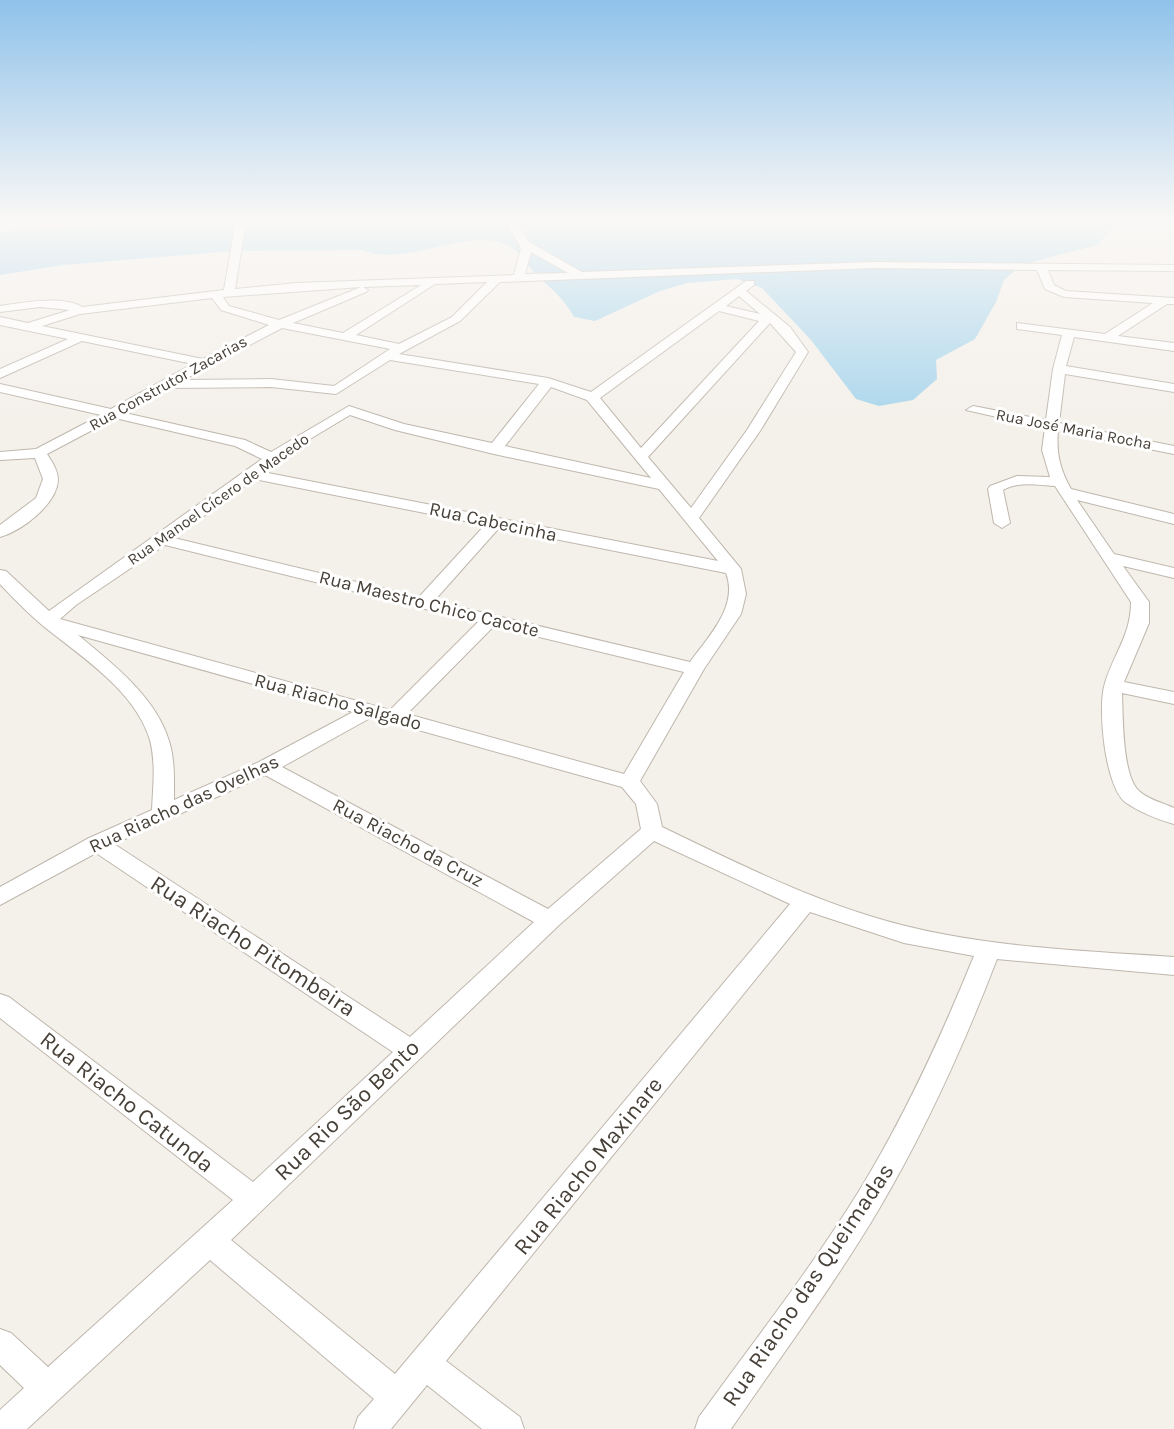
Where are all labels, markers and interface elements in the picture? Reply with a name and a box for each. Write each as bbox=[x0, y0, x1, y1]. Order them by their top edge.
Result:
street label: Rua Construtor Zacarias bbox=[86, 332, 250, 434]
street label: Rua José Maria Rocha bbox=[994, 405, 1154, 453]
street label: Rua Manoel Cícero de Macedo bbox=[124, 429, 312, 569]
street label: Rua Cabecinha bbox=[427, 498, 559, 546]
street label: Rua Maestro Chico Cacote bbox=[317, 566, 541, 642]
street label: Rua Riacho Salgado bbox=[252, 669, 424, 735]
street label: Rua Riacho das Ovelhas bbox=[86, 750, 282, 858]
street label: Rua Riacho da Cruz bbox=[329, 794, 487, 892]
street label: Rua Riacho Pitombeira bbox=[145, 870, 361, 1022]
street label: Rua Riacho Catunda bbox=[35, 1026, 219, 1178]
street label: Rua Rio São Bento bbox=[269, 1034, 425, 1186]
street label: Rua Riacho Maxinare bbox=[508, 1072, 668, 1260]
street label: Rua Riacho das Queimadas bbox=[716, 1158, 900, 1412]

